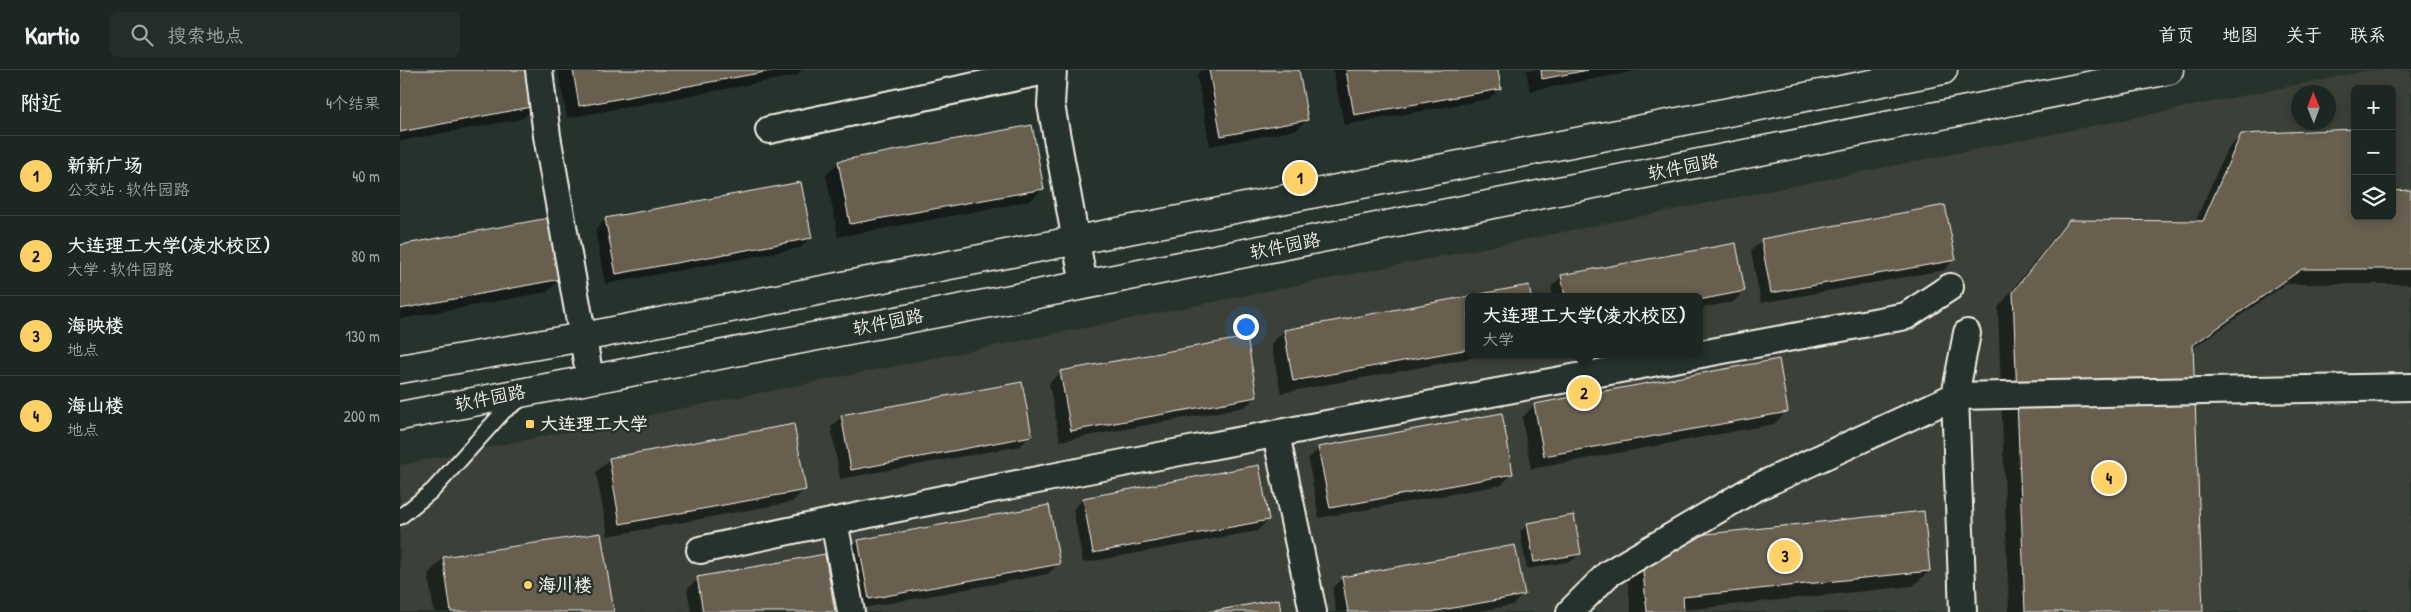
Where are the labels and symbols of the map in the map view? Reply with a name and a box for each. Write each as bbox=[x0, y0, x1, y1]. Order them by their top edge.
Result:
north arrow bbox=[2291, 85, 2336, 130]
street label: 软件园路 bbox=[1645, 147, 1721, 186]
pin: 1 bbox=[1284, 159, 1316, 197]
street label: 软件园路 bbox=[1247, 226, 1323, 265]
street label: 软件园路 bbox=[850, 302, 926, 341]
your location bbox=[1233, 314, 1259, 340]
pin: 2 bbox=[1568, 374, 1600, 412]
street label: 软件园路 bbox=[452, 378, 528, 417]
place label: 大连理工大学 bbox=[540, 411, 648, 436]
marker: 大连理工大学 bbox=[524, 418, 536, 430]
pin: 4 bbox=[2093, 459, 2125, 497]
pin: 3 bbox=[1769, 537, 1801, 575]
place label: 海川楼 bbox=[538, 572, 592, 597]
marker: 海川楼 bbox=[522, 579, 534, 591]

